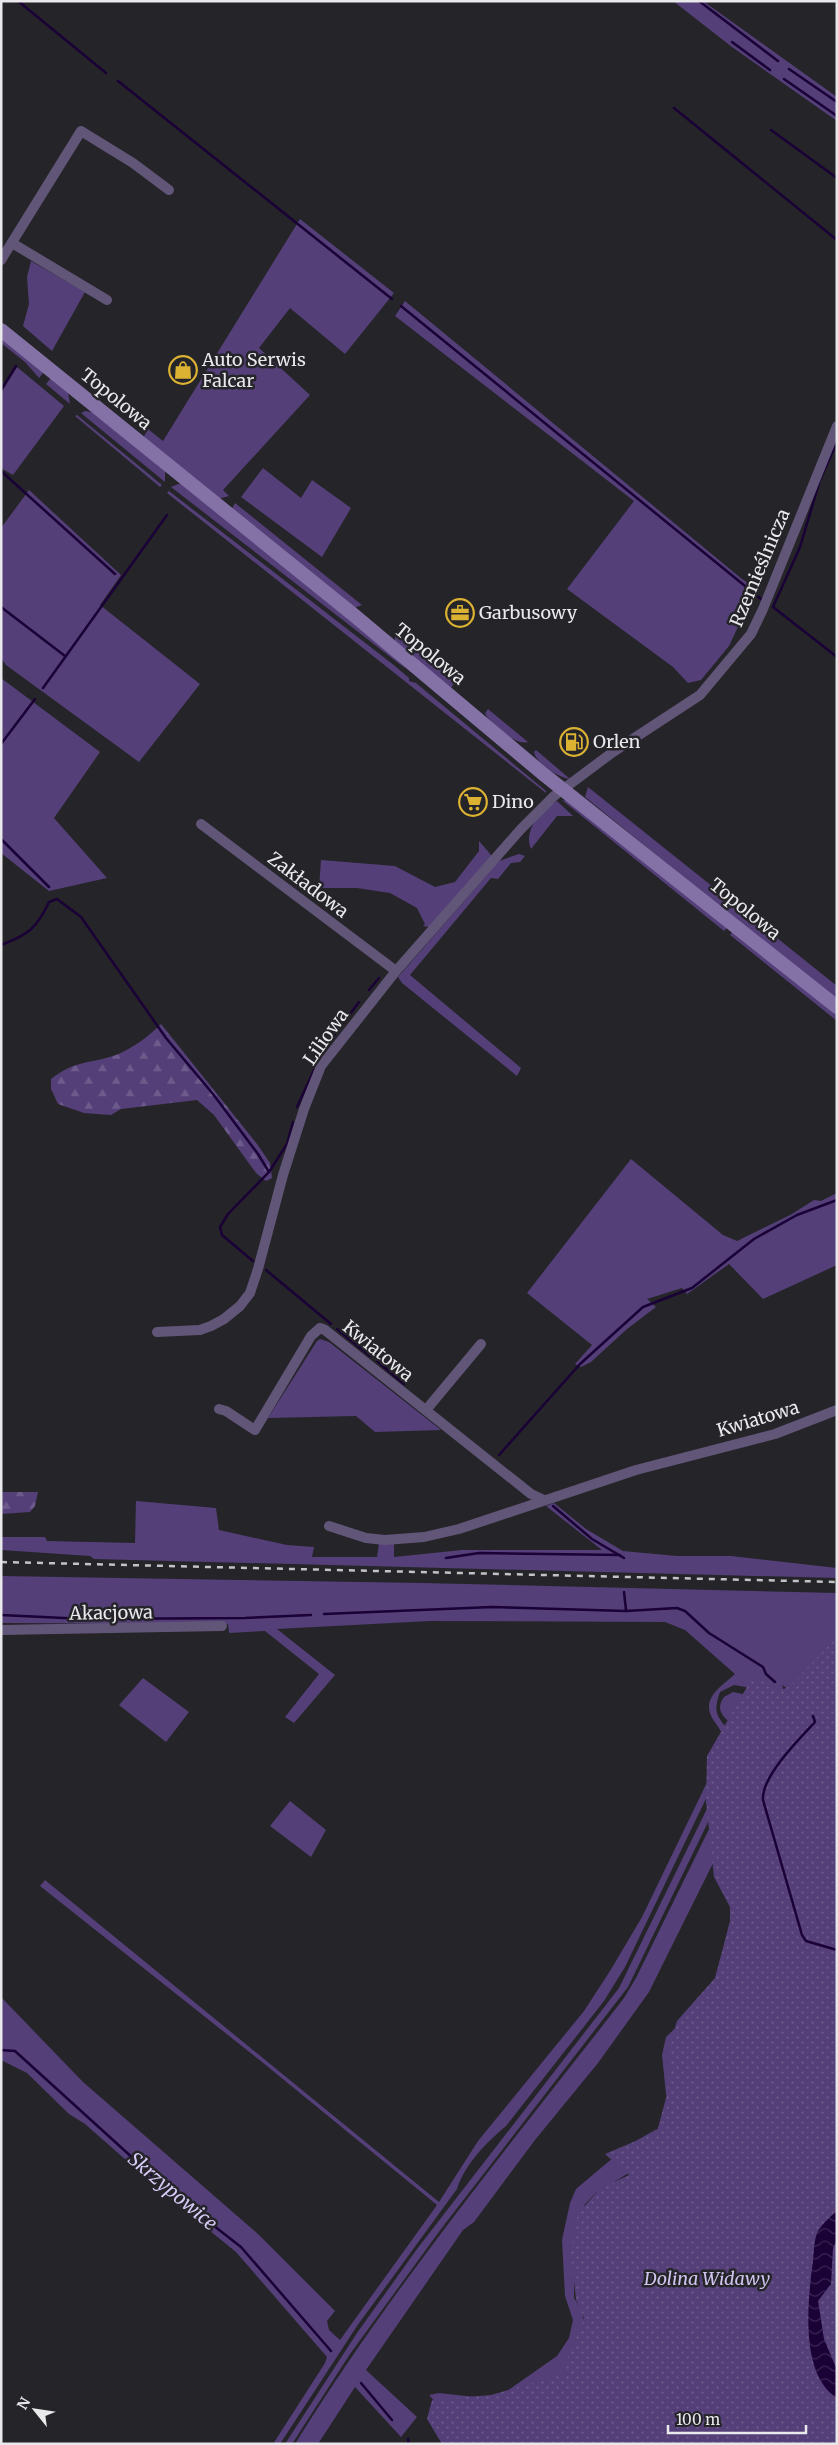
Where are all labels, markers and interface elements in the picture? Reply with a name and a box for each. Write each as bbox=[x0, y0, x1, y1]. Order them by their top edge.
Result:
place label: Auto Serwis Falcar bbox=[201, 348, 306, 392]
shop icon: Auto Serwis Falcar bbox=[168, 355, 198, 385]
street label: Topolowa bbox=[76, 363, 157, 435]
street label: Rzemieślnicza bbox=[724, 505, 795, 630]
office icon: Garbusowy bbox=[445, 598, 475, 628]
place label: Garbusowy bbox=[479, 601, 578, 624]
street label: Topolowa bbox=[390, 618, 471, 690]
fuel station icon: Orlen bbox=[559, 727, 589, 757]
place label: Orlen bbox=[593, 730, 641, 753]
supermarket icon: Dino bbox=[458, 787, 488, 817]
place label: Dino bbox=[492, 790, 534, 813]
street label: Zakładowa bbox=[263, 847, 354, 923]
street label: Topolowa bbox=[705, 873, 786, 945]
street label: Liliowa bbox=[298, 1004, 353, 1069]
street label: Kwiatowa bbox=[338, 1315, 419, 1386]
street label: Kwiatowa bbox=[714, 1395, 802, 1442]
street label: Akacjowa bbox=[68, 1600, 153, 1625]
water label: Skrzypowice bbox=[123, 2147, 223, 2235]
park label: Dolina Widawy bbox=[643, 2267, 770, 2290]
north arrow bbox=[10, 2385, 60, 2435]
text: N bbox=[13, 2394, 34, 2413]
scale bar bbox=[668, 2402, 806, 2434]
text: 100 m bbox=[676, 2410, 720, 2429]

